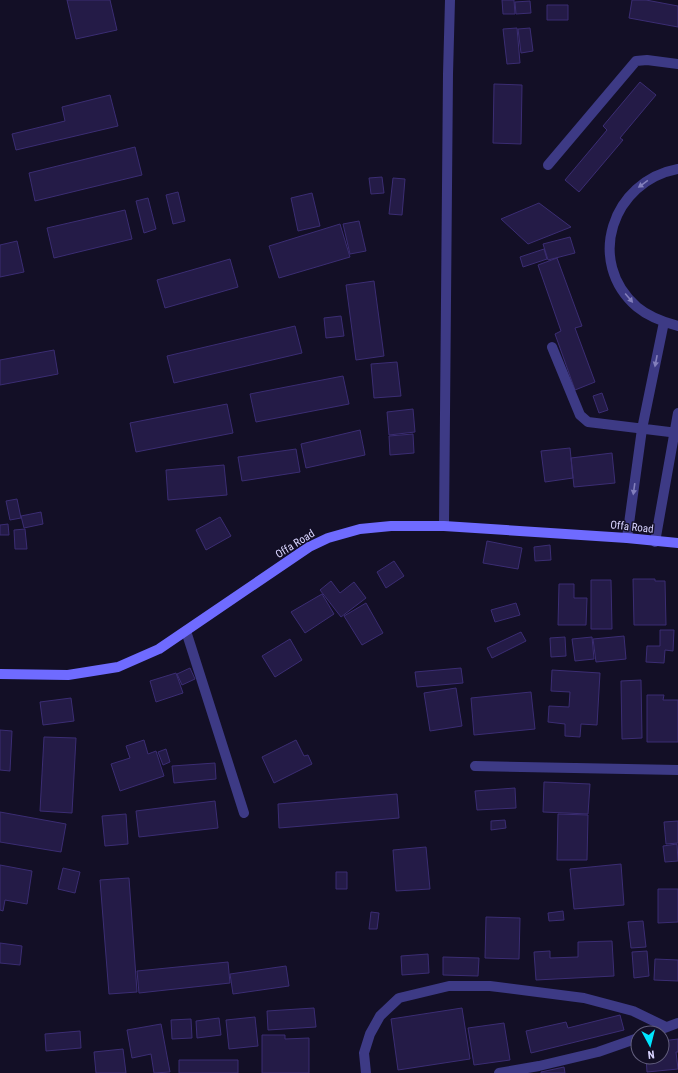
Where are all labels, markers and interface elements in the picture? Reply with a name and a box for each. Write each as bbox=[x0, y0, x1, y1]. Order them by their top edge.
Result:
one-way arrow bbox=[637, 179, 648, 188]
one-way arrow bbox=[624, 293, 633, 303]
one-way arrow bbox=[653, 355, 659, 367]
one-way arrow bbox=[631, 483, 637, 495]
street label: Offa Road bbox=[610, 518, 654, 536]
street label: Offa Road bbox=[273, 527, 317, 561]
north arrow bbox=[630, 1025, 670, 1065]
text: N bbox=[647, 1048, 655, 1061]

